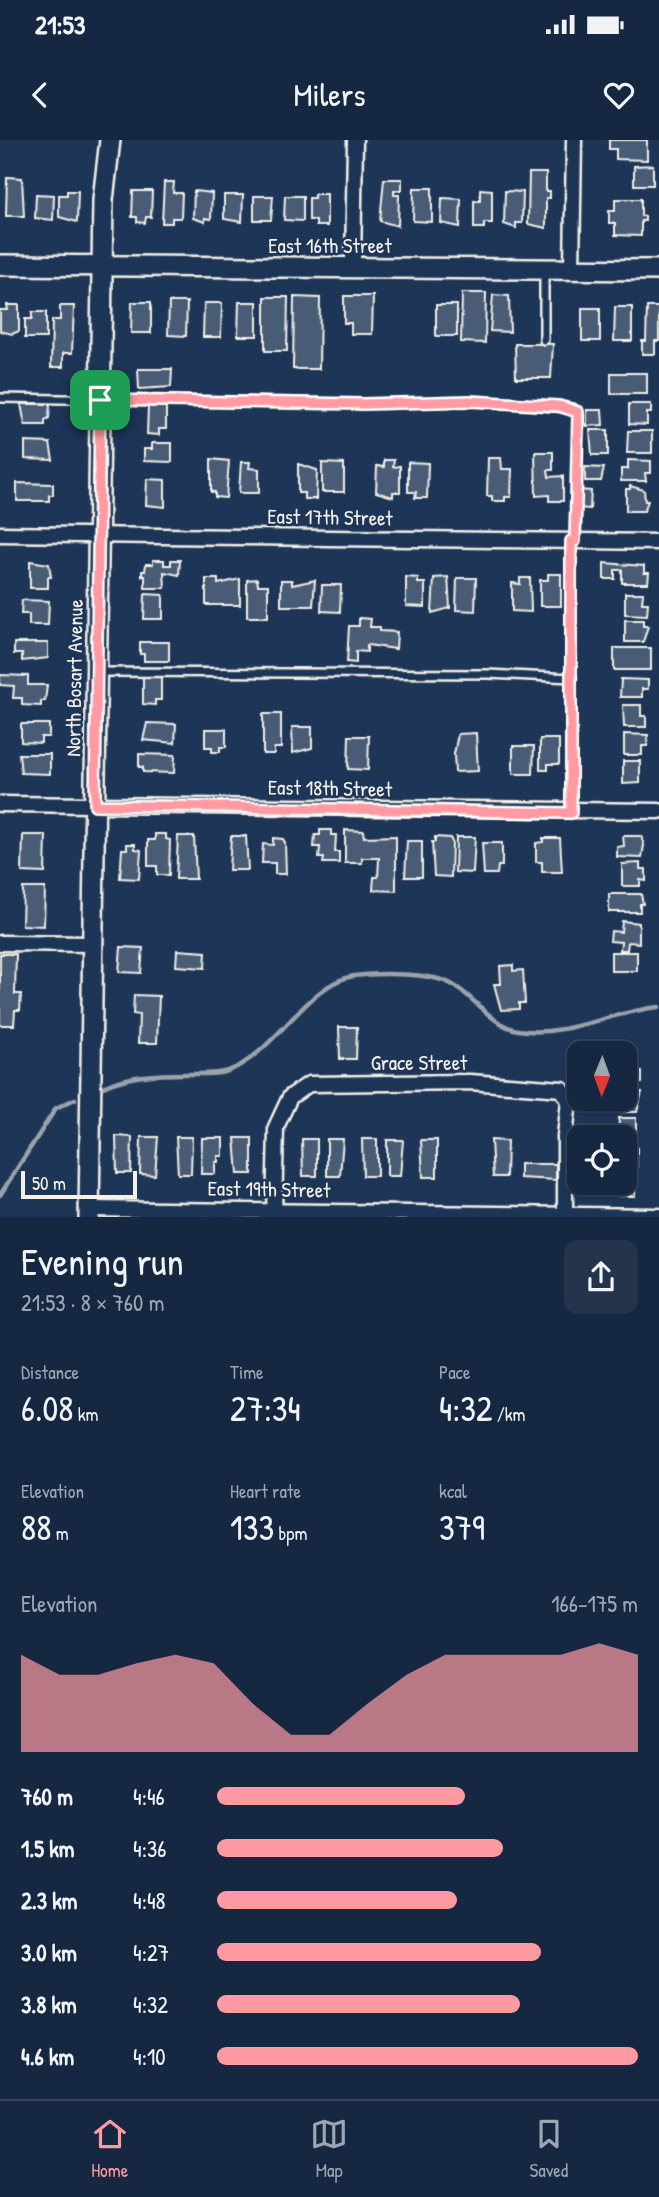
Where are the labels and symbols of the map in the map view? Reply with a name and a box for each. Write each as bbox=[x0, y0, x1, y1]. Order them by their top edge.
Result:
street label: East 16th Street bbox=[268, 231, 392, 260]
pin bbox=[70, 370, 130, 430]
street label: East 17th Street bbox=[267, 501, 394, 533]
street label: North Bosart Avenue bbox=[58, 599, 90, 757]
street label: East 18th Street bbox=[268, 772, 393, 804]
north arrow bbox=[567, 1041, 637, 1111]
street label: Grace Street bbox=[371, 1048, 468, 1077]
scale bar bbox=[21, 1168, 136, 1200]
street label: East 19th Street bbox=[207, 1173, 331, 1205]

